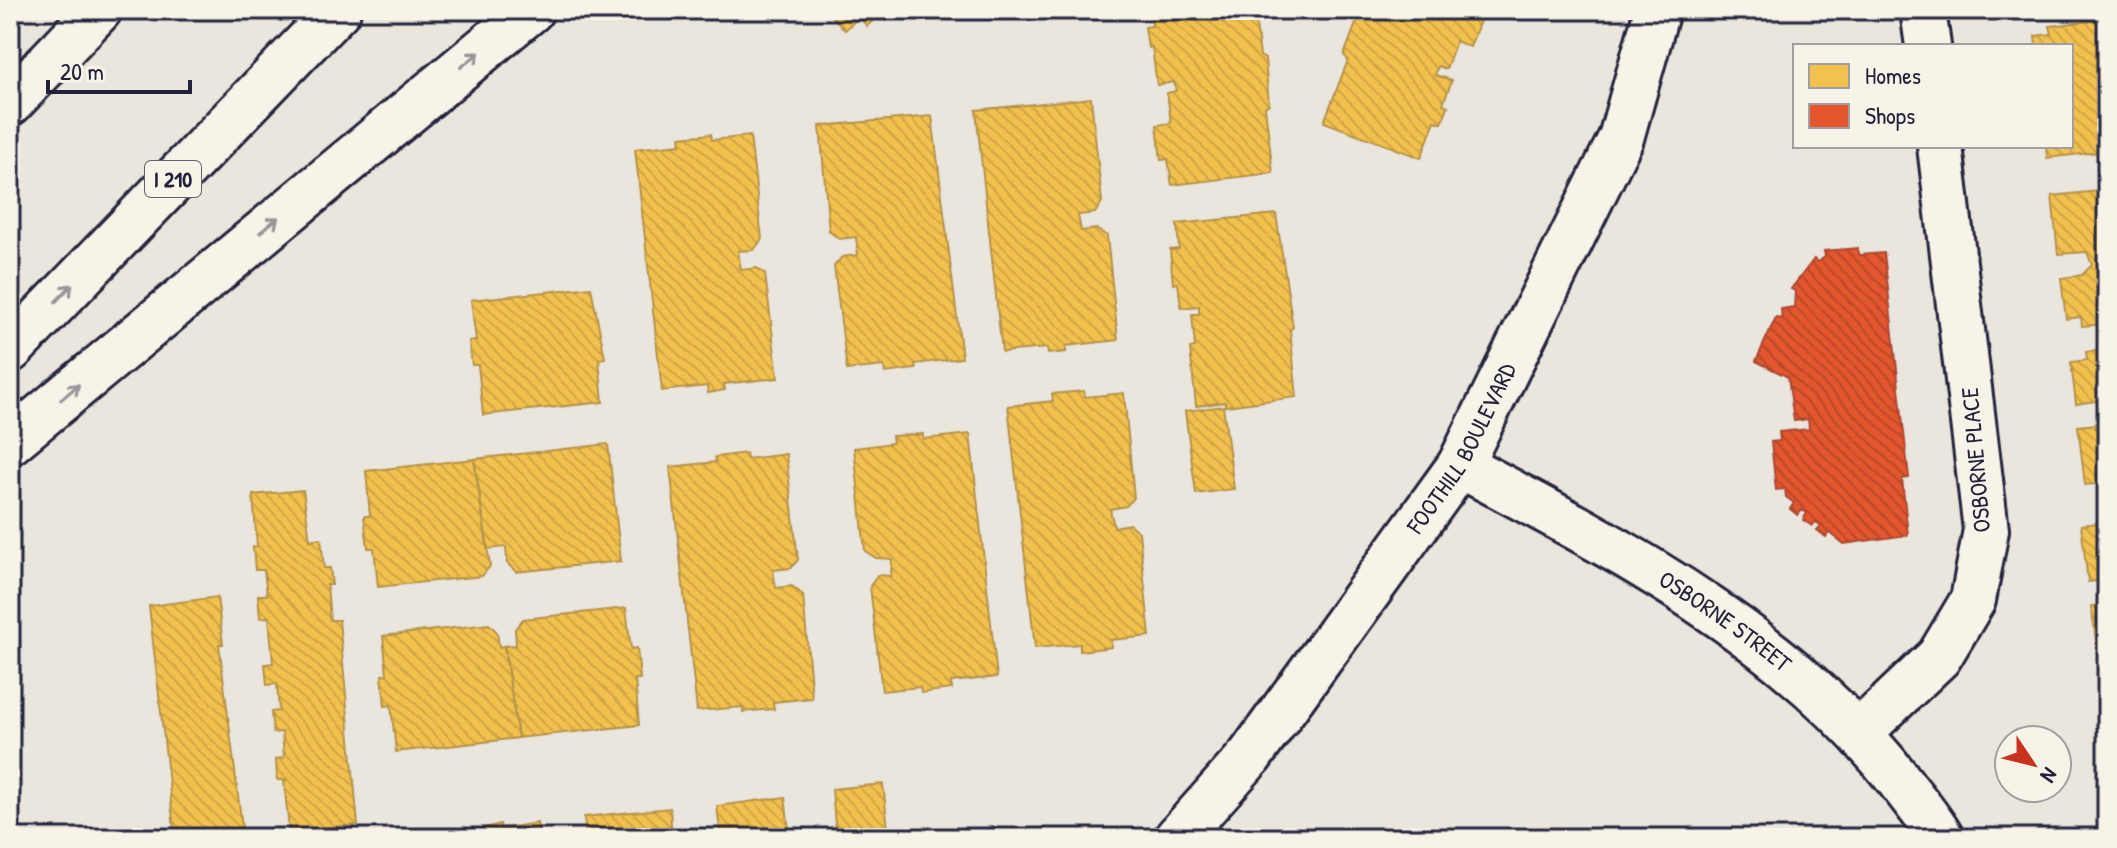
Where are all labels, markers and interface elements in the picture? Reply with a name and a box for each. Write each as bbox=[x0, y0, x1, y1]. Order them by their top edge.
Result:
scale bar bbox=[48, 44, 190, 94]
legend bbox=[1793, 44, 2073, 148]
one-way arrow bbox=[459, 51, 480, 69]
text: 20 m bbox=[60, 55, 104, 87]
text: Homes bbox=[1865, 59, 1921, 91]
text: Shops bbox=[1865, 99, 1915, 131]
road number: I 210 bbox=[145, 161, 201, 197]
one-way arrow bbox=[258, 216, 278, 234]
one-way arrow bbox=[54, 283, 73, 303]
street label: FOOTHILL BOULEVARD bbox=[1398, 357, 1523, 540]
one-way arrow bbox=[59, 383, 79, 401]
street label: OSBORNE PLACE bbox=[1953, 386, 1997, 534]
street label: OSBORNE STREET bbox=[1653, 563, 1799, 679]
north arrow bbox=[1993, 724, 2073, 804]
text: N bbox=[2034, 762, 2065, 789]

